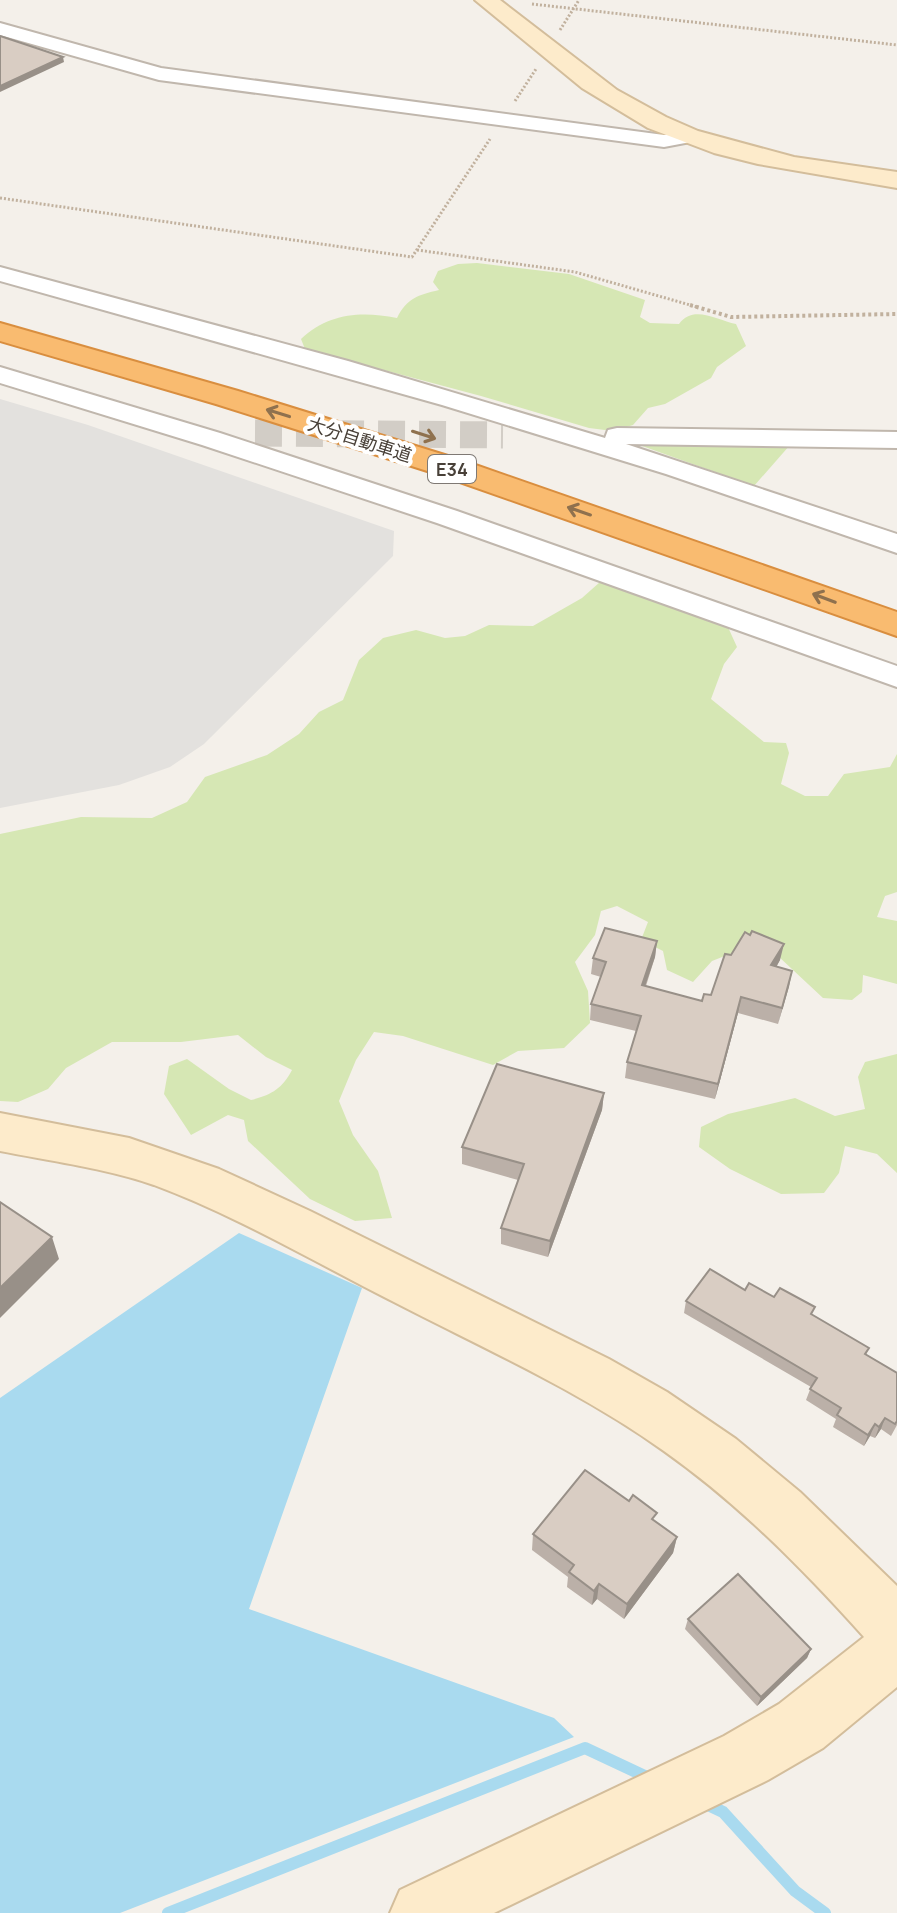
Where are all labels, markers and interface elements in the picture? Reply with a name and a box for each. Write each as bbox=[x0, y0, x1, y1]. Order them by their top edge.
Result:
one-way arrow bbox=[266, 405, 292, 420]
street label: 大分自動車道 bbox=[305, 411, 415, 467]
one-way arrow bbox=[411, 429, 436, 443]
road number: E34 bbox=[428, 455, 476, 483]
one-way arrow bbox=[567, 502, 592, 517]
one-way arrow bbox=[812, 589, 837, 604]

